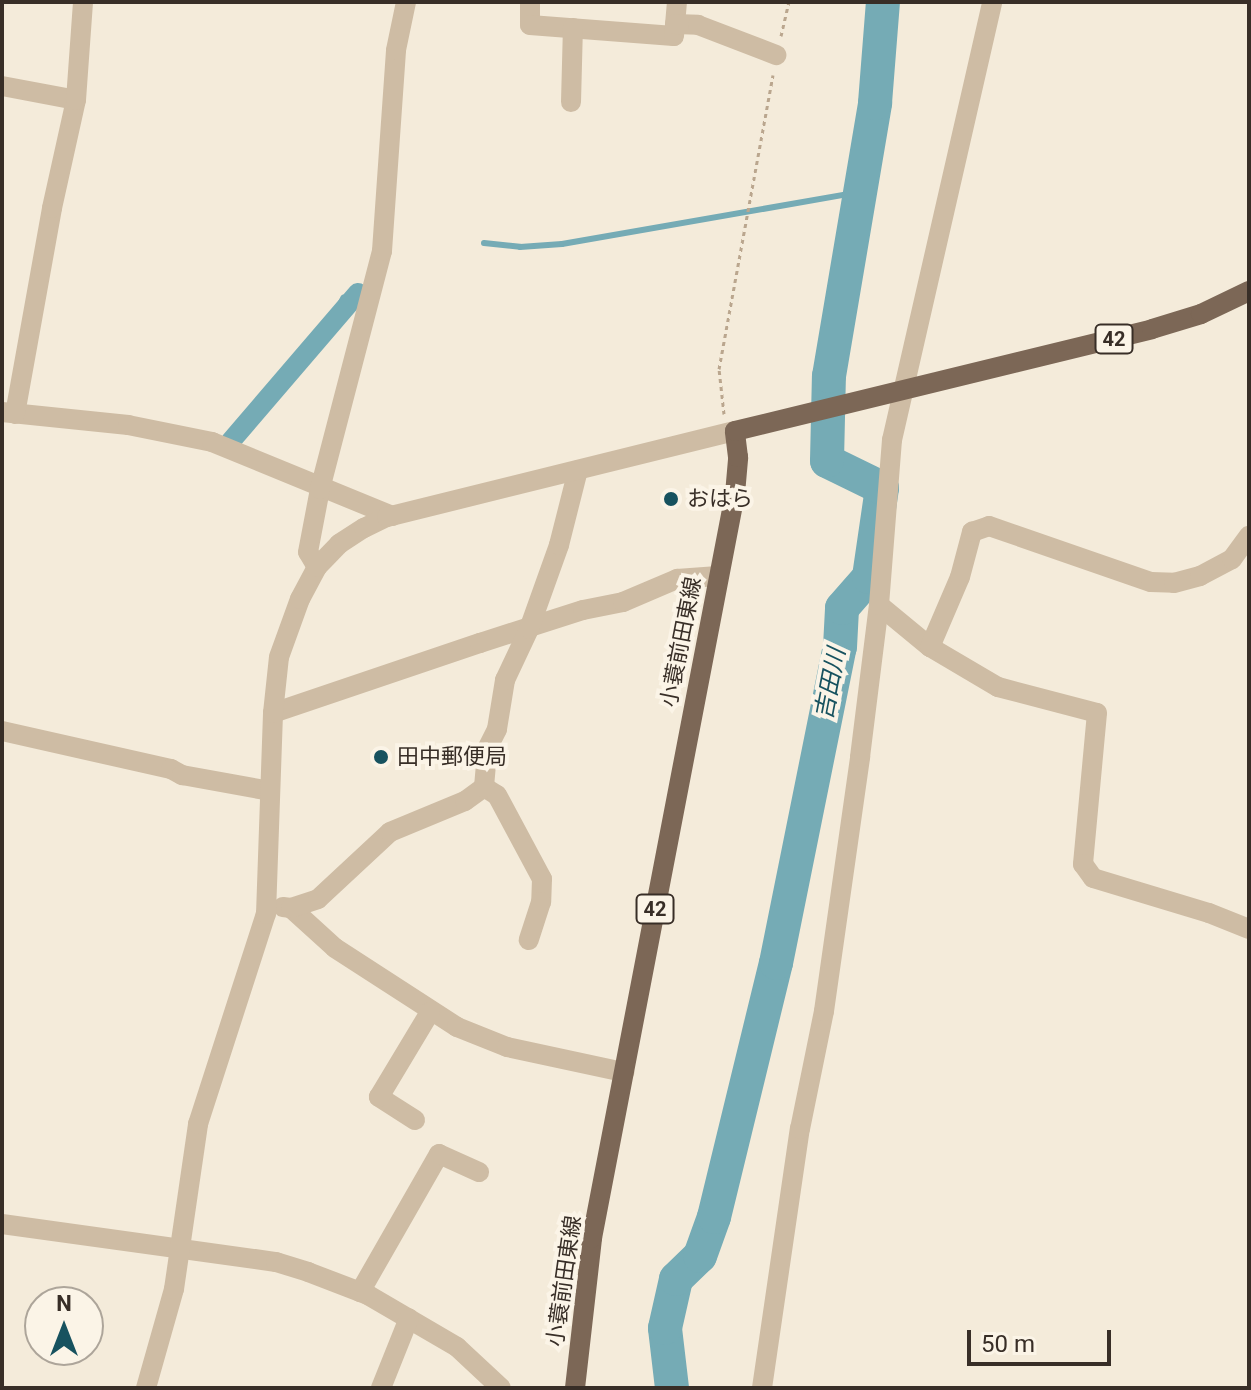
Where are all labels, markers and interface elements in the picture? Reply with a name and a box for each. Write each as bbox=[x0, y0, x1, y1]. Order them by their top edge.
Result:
road number: 42 bbox=[1094, 323, 1134, 355]
place label: おはら bbox=[687, 486, 753, 512]
marker: おはら bbox=[662, 490, 680, 508]
street label: 小蓑前田東線 bbox=[655, 575, 707, 709]
water label: 吉田川 bbox=[810, 646, 852, 722]
place label: 田中郵便局 bbox=[397, 744, 507, 770]
marker: 田中郵便局 bbox=[372, 748, 390, 766]
road number: 42 bbox=[635, 893, 675, 925]
street label: 小蓑前田東線 bbox=[542, 1214, 586, 1348]
north arrow bbox=[24, 1286, 104, 1366]
text: N bbox=[56, 1291, 72, 1316]
scale bar bbox=[971, 1314, 1115, 1364]
text: 50 m bbox=[981, 1330, 1035, 1358]

